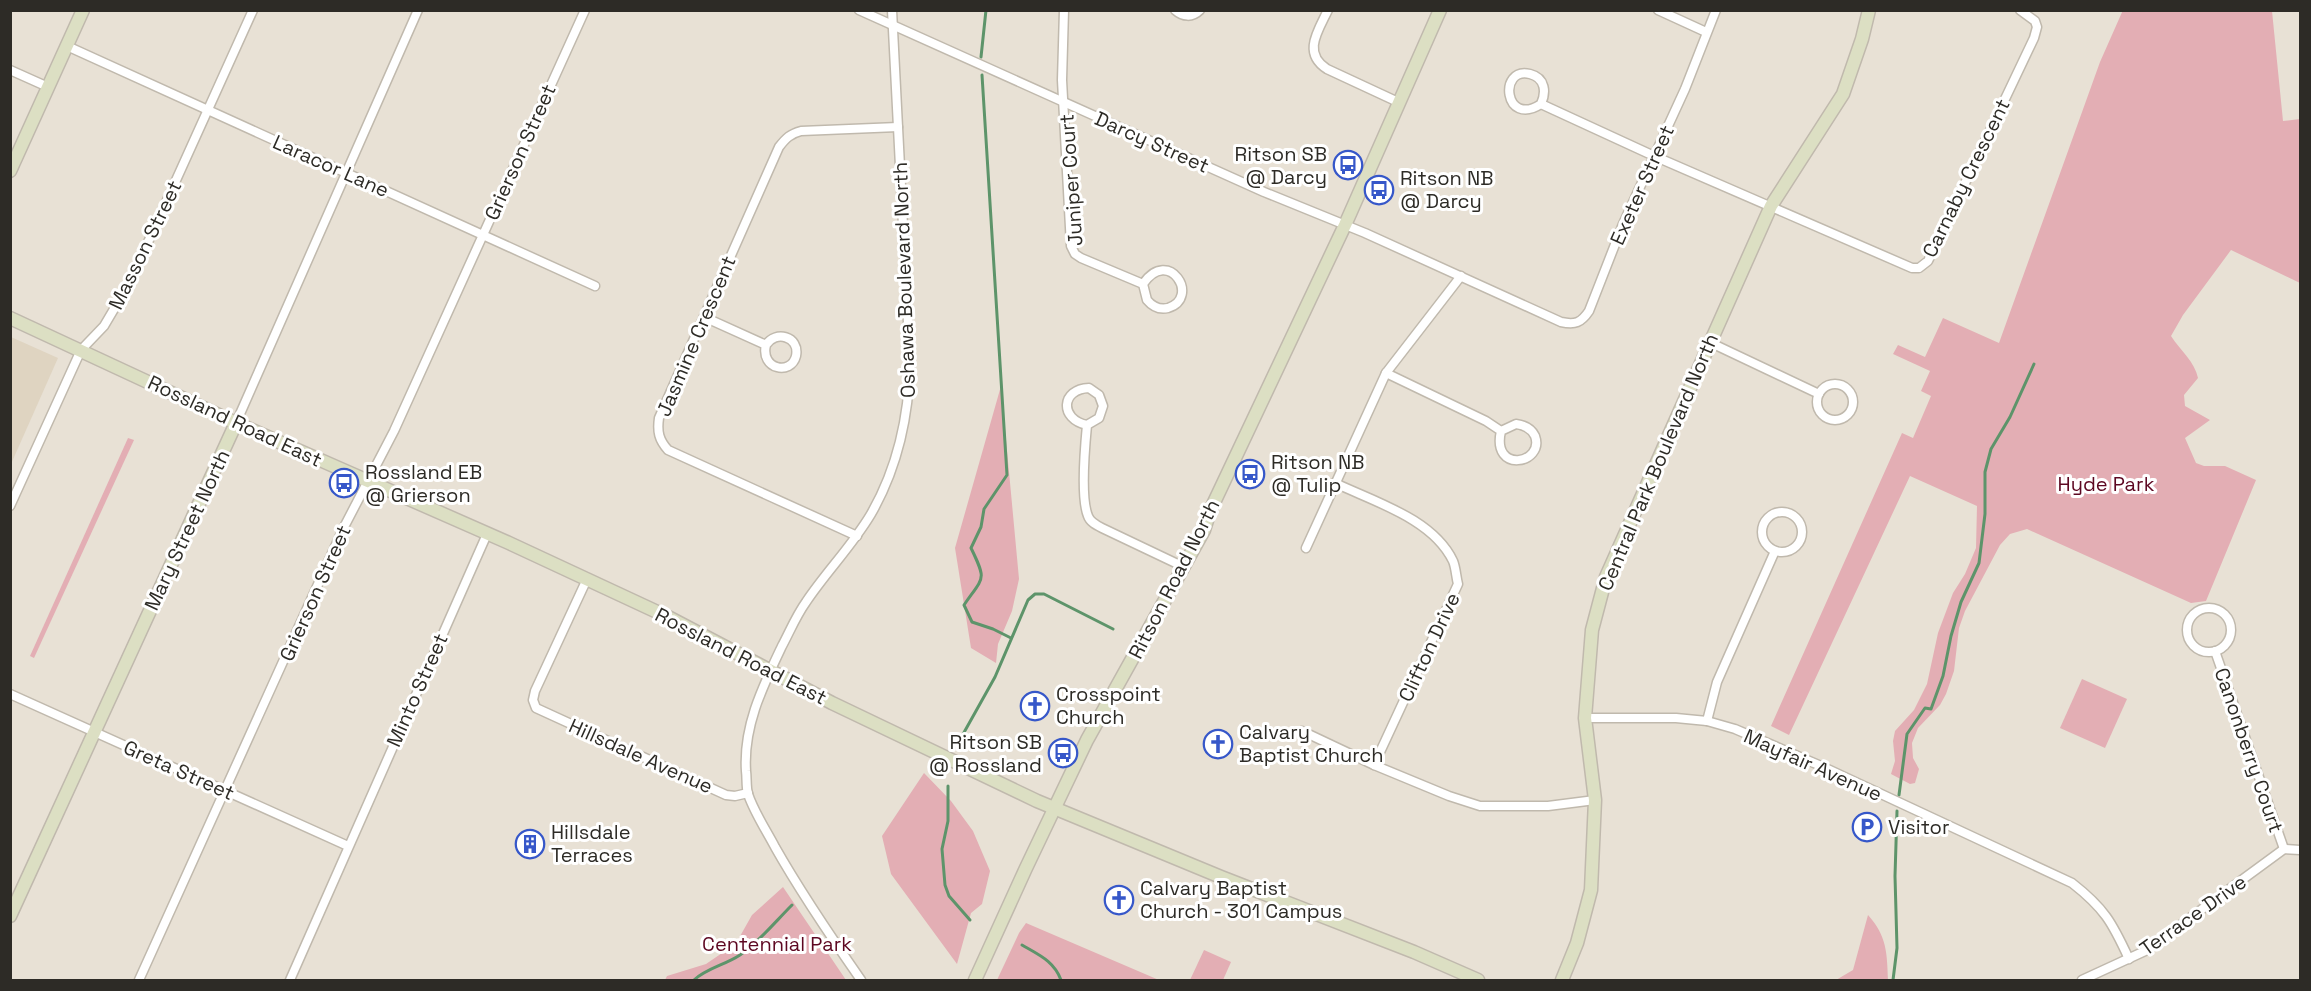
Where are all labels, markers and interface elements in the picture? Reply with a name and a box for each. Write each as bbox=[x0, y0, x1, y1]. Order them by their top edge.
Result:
street label: Grierson Street bbox=[478, 80, 562, 224]
street label: Carnaby Crescent bbox=[1916, 94, 2016, 262]
street label: Darcy Street bbox=[1091, 105, 1213, 179]
street label: Juniper Court bbox=[1053, 113, 1089, 247]
street label: Exeter Street bbox=[1604, 121, 1680, 249]
street label: Laracor Lane bbox=[269, 129, 393, 203]
place label: Ritson SB @ Darcy bbox=[1235, 141, 1327, 190]
bus stop icon: Ritson SB @ Darcy bbox=[1332, 149, 1364, 181]
street label: Oshawa Boulevard North bbox=[887, 162, 921, 398]
place label: Ritson NB @ Darcy bbox=[1400, 165, 1494, 214]
bus stop icon: Ritson NB @ Darcy bbox=[1363, 174, 1395, 206]
street label: Masson Street bbox=[102, 176, 188, 314]
street label: Jasmine Crescent bbox=[650, 252, 742, 420]
street label: Central Park Boulevard North bbox=[1592, 329, 1724, 595]
street label: Rossland Road East bbox=[144, 369, 326, 473]
street label: Mary Street North bbox=[138, 445, 236, 615]
place label: Ritson NB @ Tulip bbox=[1271, 449, 1365, 498]
bus stop icon: Ritson NB @ Tulip bbox=[1234, 458, 1266, 490]
place label: Rossland EB @ Grierson bbox=[365, 459, 482, 508]
bus stop icon: Rossland EB @ Grierson bbox=[328, 467, 360, 499]
park label: Hyde Park bbox=[2058, 471, 2155, 497]
street label: Ritson Road North bbox=[1122, 495, 1226, 663]
street label: Grierson Street bbox=[273, 521, 357, 665]
street label: Clifton Drive bbox=[1392, 588, 1466, 706]
street label: Rossland Road East bbox=[651, 601, 831, 711]
street label: Minto Street bbox=[380, 629, 454, 751]
street label: Canonberry Court bbox=[2209, 664, 2289, 836]
place label: Crosspoint Church bbox=[1056, 681, 1161, 730]
church icon: Crosspoint Church bbox=[1019, 690, 1051, 722]
street label: Hillsdale Avenue bbox=[565, 713, 717, 799]
place label: Calvary Baptist Church bbox=[1239, 719, 1384, 768]
street label: Mayfair Avenue bbox=[1740, 723, 1886, 807]
church icon: Calvary Baptist Church bbox=[1202, 728, 1234, 760]
place label: Ritson SB @ Rossland bbox=[929, 729, 1042, 778]
street label: Greta Street bbox=[119, 734, 239, 806]
bus stop icon: Ritson SB @ Rossland bbox=[1047, 737, 1079, 769]
parking icon: Visitor bbox=[1851, 811, 1883, 843]
place label: Visitor bbox=[1888, 814, 1949, 840]
place label: Hillsdale Terraces bbox=[551, 819, 633, 868]
building icon: Hillsdale Terraces bbox=[514, 828, 546, 860]
street label: Terrace Drive bbox=[2135, 869, 2251, 961]
place label: Calvary Baptist Church - 301 Campus bbox=[1140, 875, 1342, 924]
church icon: Calvary Baptist Church - 301 Campus bbox=[1103, 884, 1135, 916]
park label: Centennial Park bbox=[702, 931, 852, 957]

